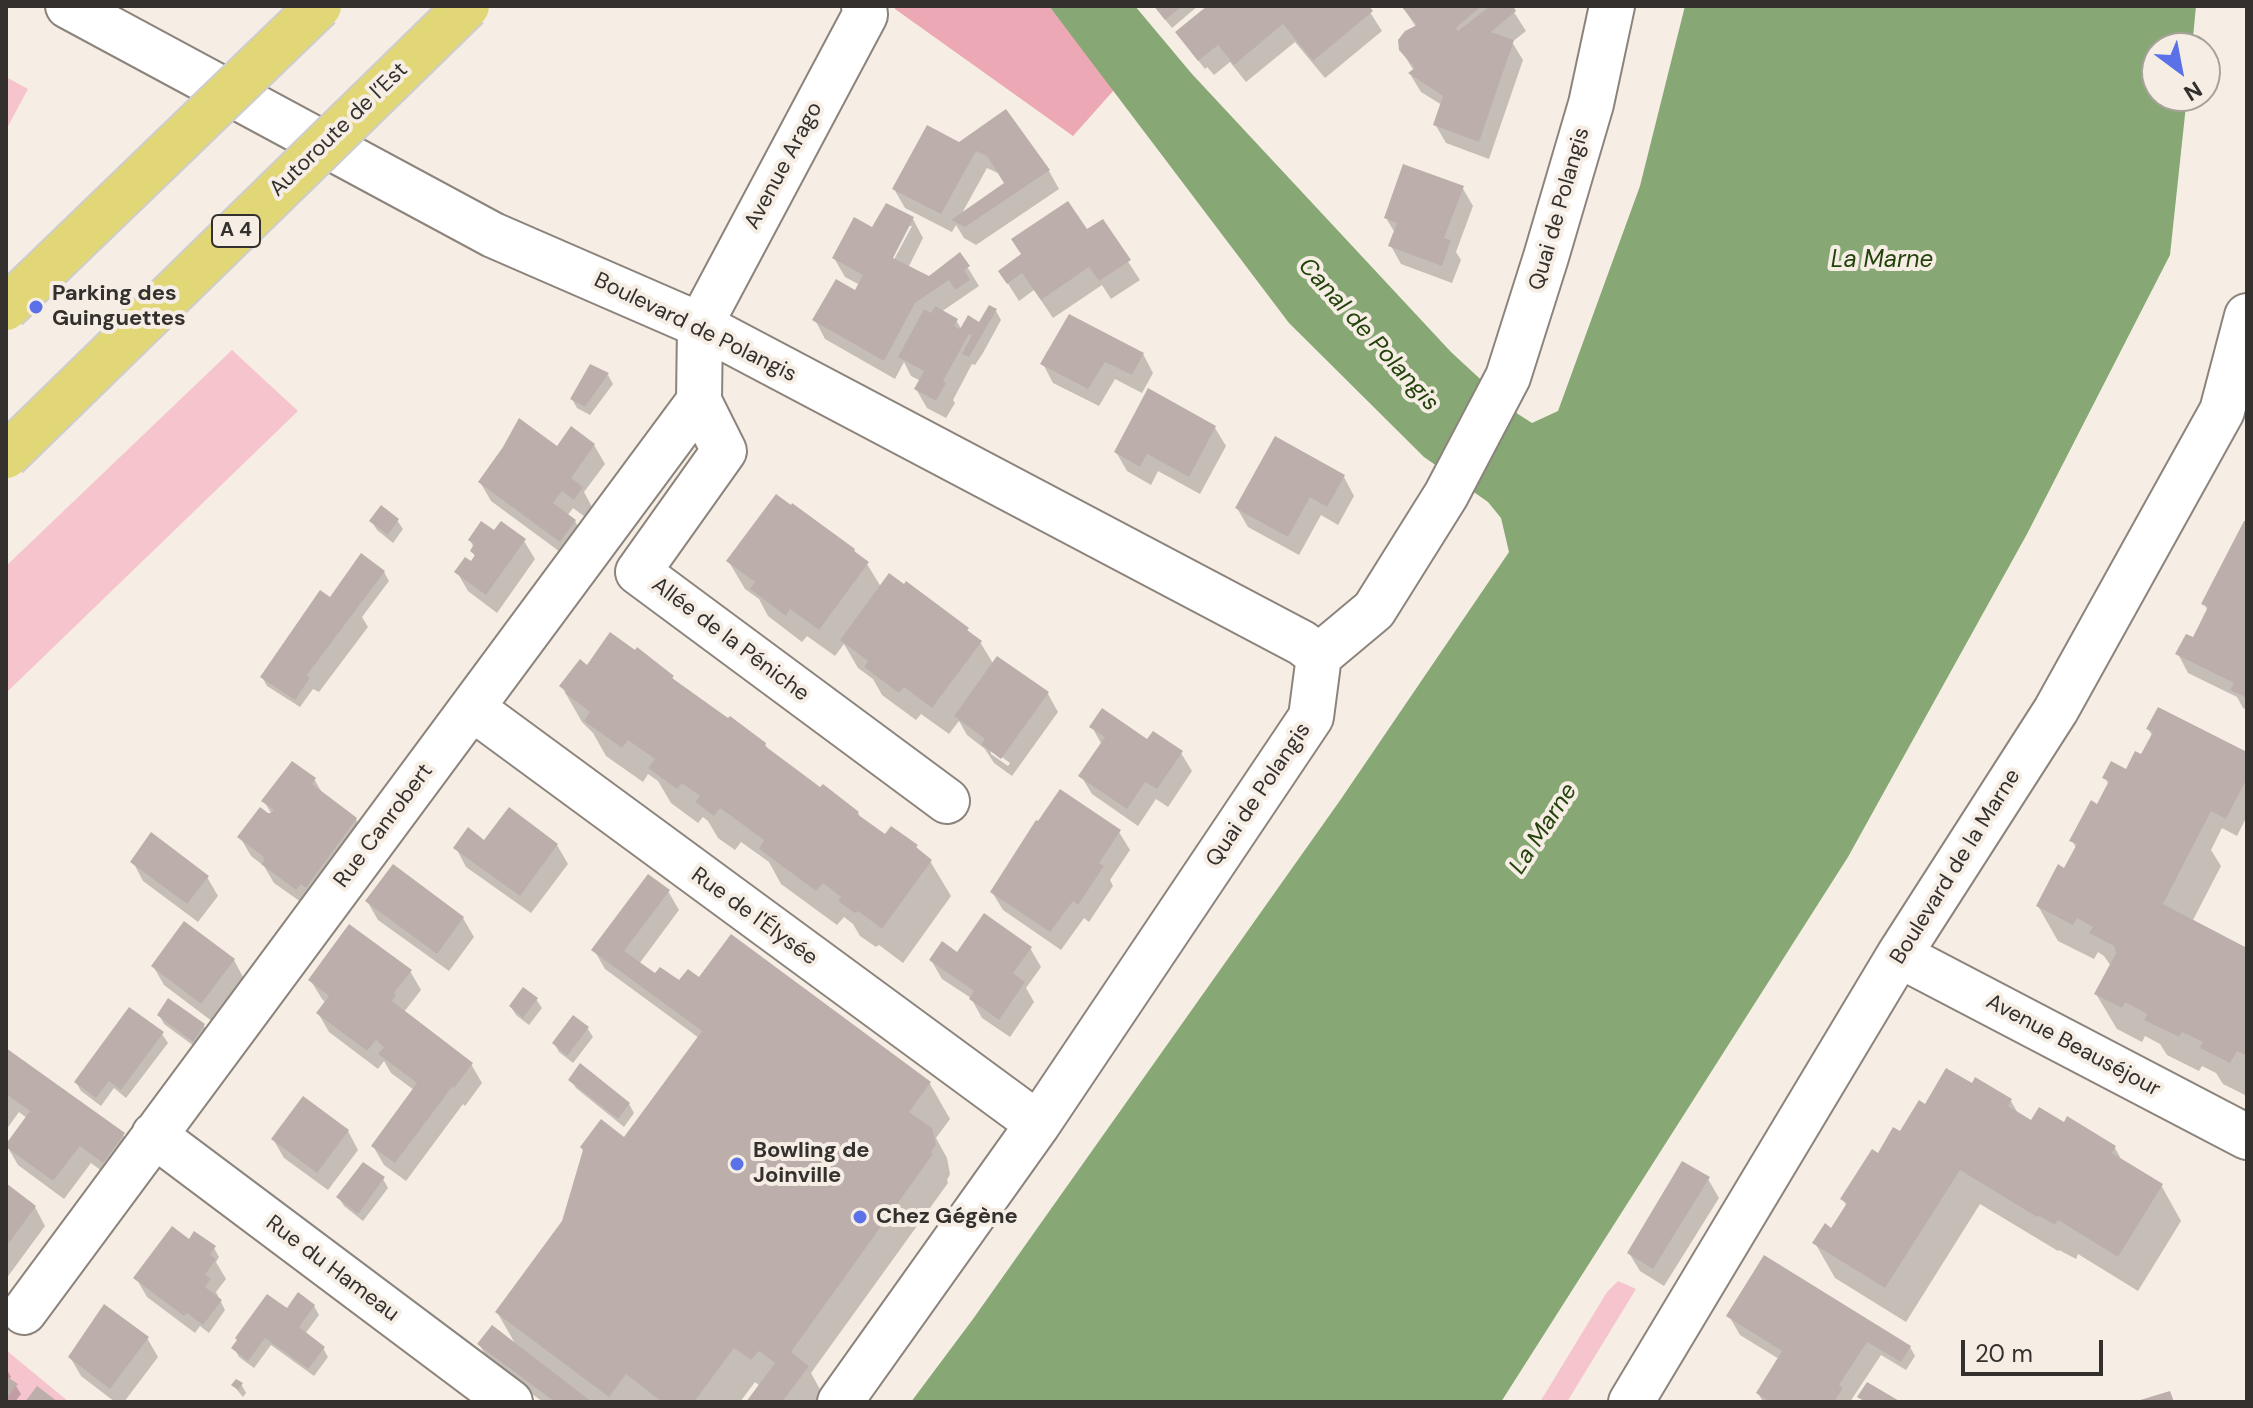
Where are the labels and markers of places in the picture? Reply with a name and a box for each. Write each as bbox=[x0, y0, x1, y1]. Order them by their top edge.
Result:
place label: Parking des Guinguettes bbox=[52, 281, 186, 332]
marker: Parking des Guinguettes bbox=[27, 298, 45, 316]
place label: Bowling de Joinville bbox=[753, 1138, 870, 1190]
marker: Bowling de Joinville bbox=[728, 1155, 746, 1173]
place label: Chez Gégène bbox=[876, 1204, 1018, 1230]
marker: Chez Gégène bbox=[851, 1208, 869, 1226]

